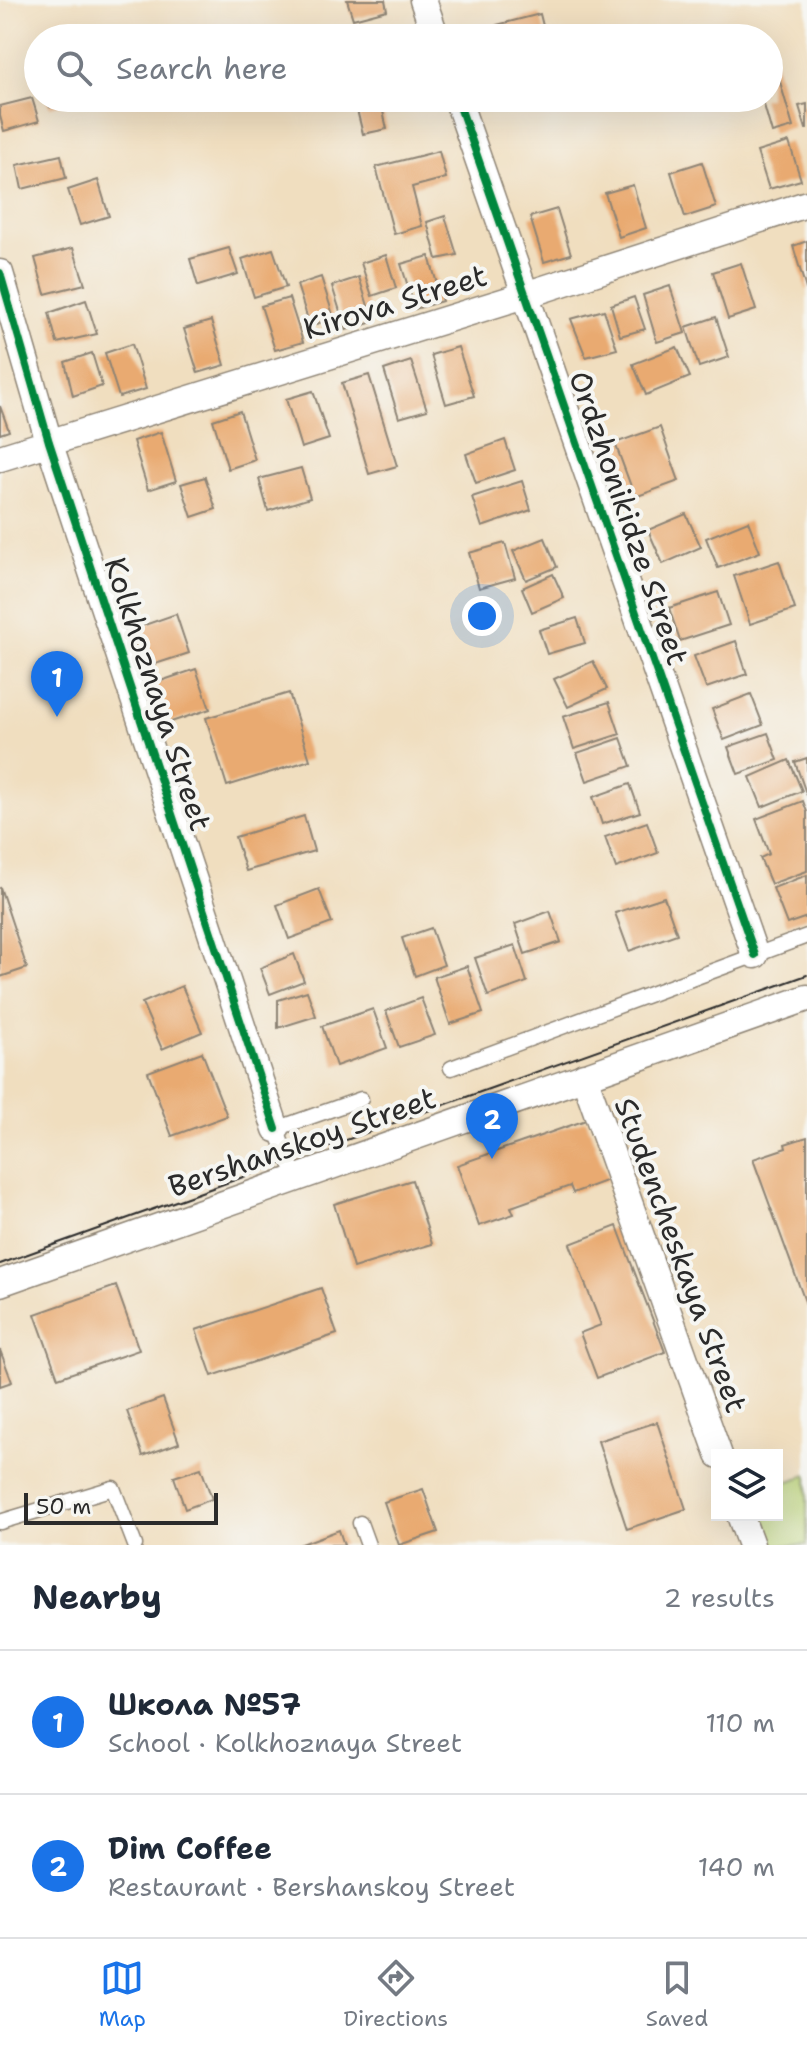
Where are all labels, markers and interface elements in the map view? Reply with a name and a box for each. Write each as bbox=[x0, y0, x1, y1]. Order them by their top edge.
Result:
search box bbox=[24, 24, 783, 112]
icon: search bbox=[52, 46, 96, 90]
text: Search here bbox=[116, 48, 287, 89]
street label: Kirova Street bbox=[298, 255, 492, 349]
street label: Ordzhonikidze Street bbox=[559, 365, 699, 671]
street label: Kolkhoznaya Street bbox=[94, 552, 222, 836]
your location bbox=[462, 596, 502, 636]
pin: 1 bbox=[31, 651, 83, 717]
street label: Bershanskoy Street bbox=[163, 1077, 441, 1207]
street label: Studencheskaya Street bbox=[605, 1092, 757, 1418]
pin: 2 bbox=[466, 1093, 518, 1159]
map controls bbox=[711, 1449, 783, 1521]
button: layers bbox=[711, 1449, 783, 1521]
scale bar bbox=[24, 1489, 218, 1525]
text: 50 m bbox=[36, 1492, 91, 1521]
text: Nearby bbox=[32, 1574, 162, 1620]
text: 2 results bbox=[663, 1580, 775, 1615]
text: Школа №57 bbox=[108, 1684, 301, 1725]
text: 1 bbox=[52, 1705, 64, 1740]
text: 110 m bbox=[705, 1705, 775, 1740]
text: School · Kolkhoznaya Street bbox=[108, 1725, 462, 1760]
text: Dim Coffee bbox=[108, 1828, 272, 1869]
text: 2 bbox=[49, 1849, 67, 1884]
text: 140 m bbox=[698, 1849, 775, 1884]
text: Restaurant · Bershanskoy Street bbox=[108, 1869, 515, 1904]
tab: Map bbox=[99, 1956, 146, 2033]
tab: Directions bbox=[343, 1956, 448, 2033]
tab: Saved bbox=[646, 1956, 708, 2033]

